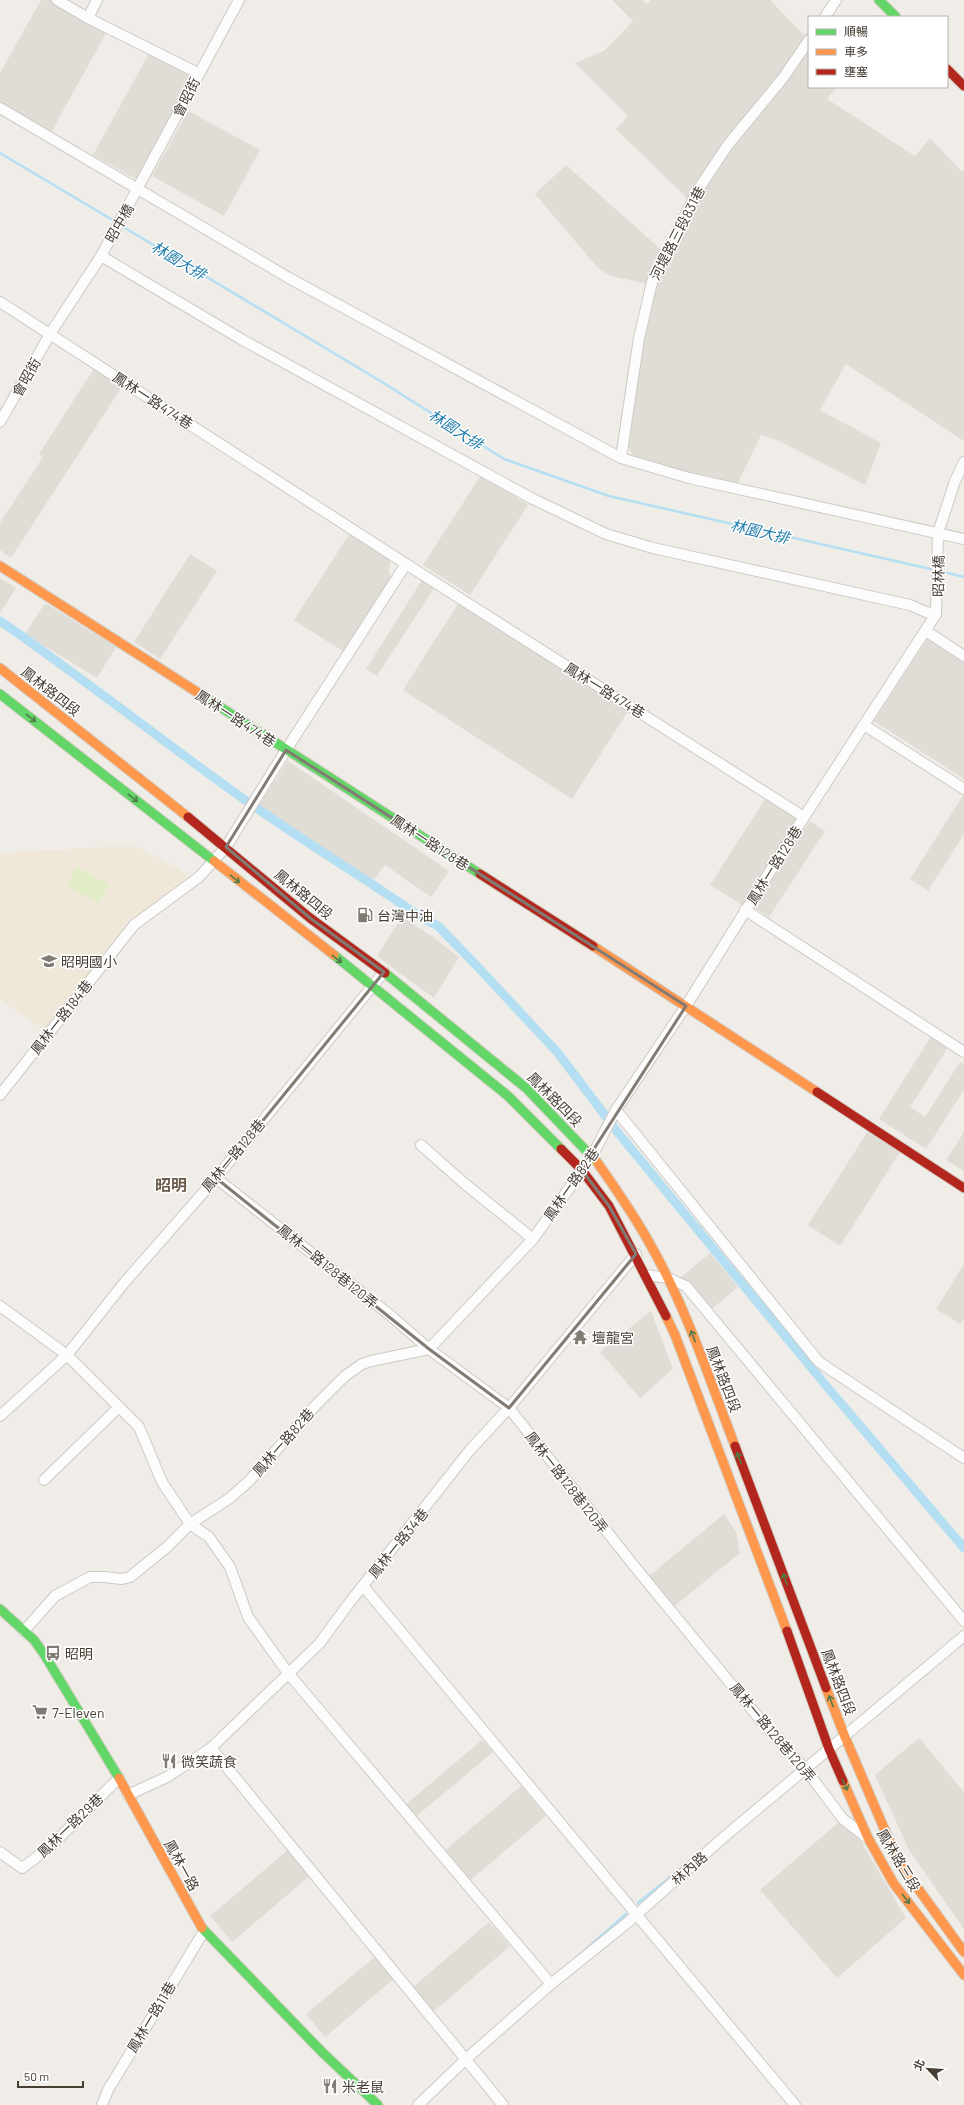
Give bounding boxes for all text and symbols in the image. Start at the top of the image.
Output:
legend [808,16,948,88]
text: 順暢 [844,24,868,38]
text: 車多 [844,44,868,58]
text: 壅塞 [844,64,868,78]
street label: 會昭街 [169,74,203,120]
street label: 河堤路三段831巷 [646,183,708,283]
street label: 昭中橋 [101,201,137,245]
water label: 林園大排 [149,237,211,284]
street label: 會昭街 [8,355,44,399]
street label: 鳳林一路474巷 [110,368,196,432]
water label: 林園大排 [426,405,488,454]
water label: 林園大排 [729,515,793,547]
street label: 昭林橋 [929,555,947,597]
street label: 鳳林一路474巷 [562,659,648,721]
street label: 鳳林路四段 [18,663,84,719]
street label: 鳳林一路474巷 [193,686,279,750]
one-way arrow [25,713,36,722]
one-way arrow [127,794,138,802]
street label: 鳳林一路128巷 [388,810,472,874]
street label: 鳳林一路128巷 [743,822,805,908]
street label: 鳳林路四段 [271,865,337,923]
one-way arrow [229,874,240,883]
fuel station icon: 台灣中油 [356,906,374,924]
place label: 台灣中油 [377,907,433,924]
school or university icon: 昭明國小 [40,952,58,970]
place label: 昭明國小 [61,953,117,970]
one-way arrow [332,955,343,963]
street label: 鳳林一路184巷 [27,976,95,1058]
street label: 鳳林路四段 [524,1068,586,1130]
street label: 鳳林一路128巷 [198,1115,268,1195]
street label: 鳳林一路82巷 [540,1144,602,1224]
district label: 昭明 [155,1175,187,1194]
street label: 鳳林一路128巷120弄 [274,1220,382,1312]
temple icon: 壇龍宮 [571,1328,589,1346]
place label: 壇龍宮 [592,1329,634,1346]
one-way arrow [689,1330,697,1342]
street label: 鳳林路四段 [704,1343,744,1415]
street label: 鳳林一路82巷 [249,1404,317,1480]
street label: 鳳林一路128巷120弄 [522,1428,612,1536]
one-way arrow [735,1452,743,1464]
street label: 鳳林一路34巷 [365,1505,431,1581]
one-way arrow [781,1574,789,1586]
bus stop icon: 昭明 [44,1644,62,1662]
place label: 昭明 [65,1645,93,1662]
street label: 鳳林路四段 [819,1646,859,1718]
street label: 鳳林一路128巷120弄 [727,1679,819,1785]
one-way arrow [827,1695,835,1707]
supermarket icon: 7-Eleven [31,1703,49,1721]
place label: 7-Eleven [52,1704,105,1721]
restaurant icon: 微笑蔬食 [160,1752,178,1770]
place label: 微笑蔬食 [181,1753,237,1770]
one-way arrow [842,1779,849,1791]
street label: 鳳林一路29巷 [34,1789,106,1861]
street label: 鳳林路三段 [874,1826,924,1894]
street label: 鳳林一路 [161,1836,203,1894]
street label: 林內路 [668,1848,710,1888]
one-way arrow [901,1894,910,1905]
street label: 鳳林一路11巷 [123,1978,179,2056]
north arrow [908,2049,948,2089]
text: 北 [910,2057,927,2072]
scale bar [18,2063,83,2089]
text: 50 m [24,2069,49,2083]
restaurant icon: 米老鼠 [321,2077,339,2095]
place label: 米老鼠 [342,2078,384,2095]

